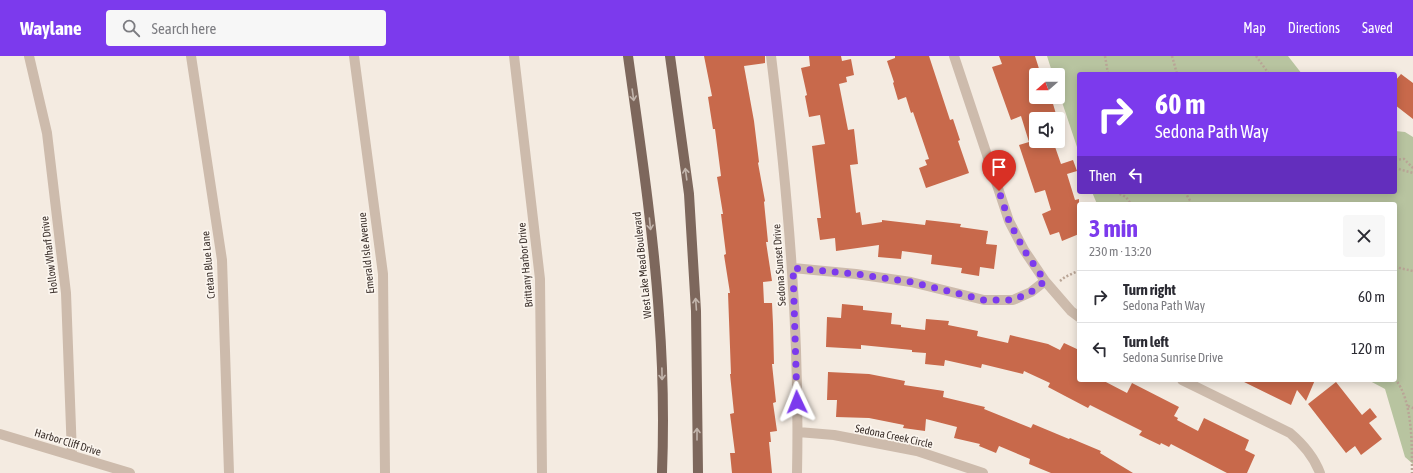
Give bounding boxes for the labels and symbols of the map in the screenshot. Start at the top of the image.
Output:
north arrow [1029,68,1065,104]
one-way arrow [629,88,637,101]
pin [982,150,1016,191]
one-way arrow [682,168,690,181]
street label: West Lake Mead Boulevard [630,211,654,319]
street label: Emerald Isle Avenue [356,212,376,294]
street label: Hollow Wharf Drive [38,216,60,294]
one-way arrow [646,217,654,230]
street label: Brittany Harbor Drive [515,222,535,308]
street label: Sedona Sunset Drive [770,224,788,306]
street label: Cretan Blue Lane [199,231,217,299]
one-way arrow [692,298,699,311]
one-way arrow [658,367,666,380]
position arrow [776,381,818,423]
street label: Sedona Creek Circle [854,422,934,450]
street label: Harbor Cliff Drive [33,426,103,458]
one-way arrow [693,428,701,441]

